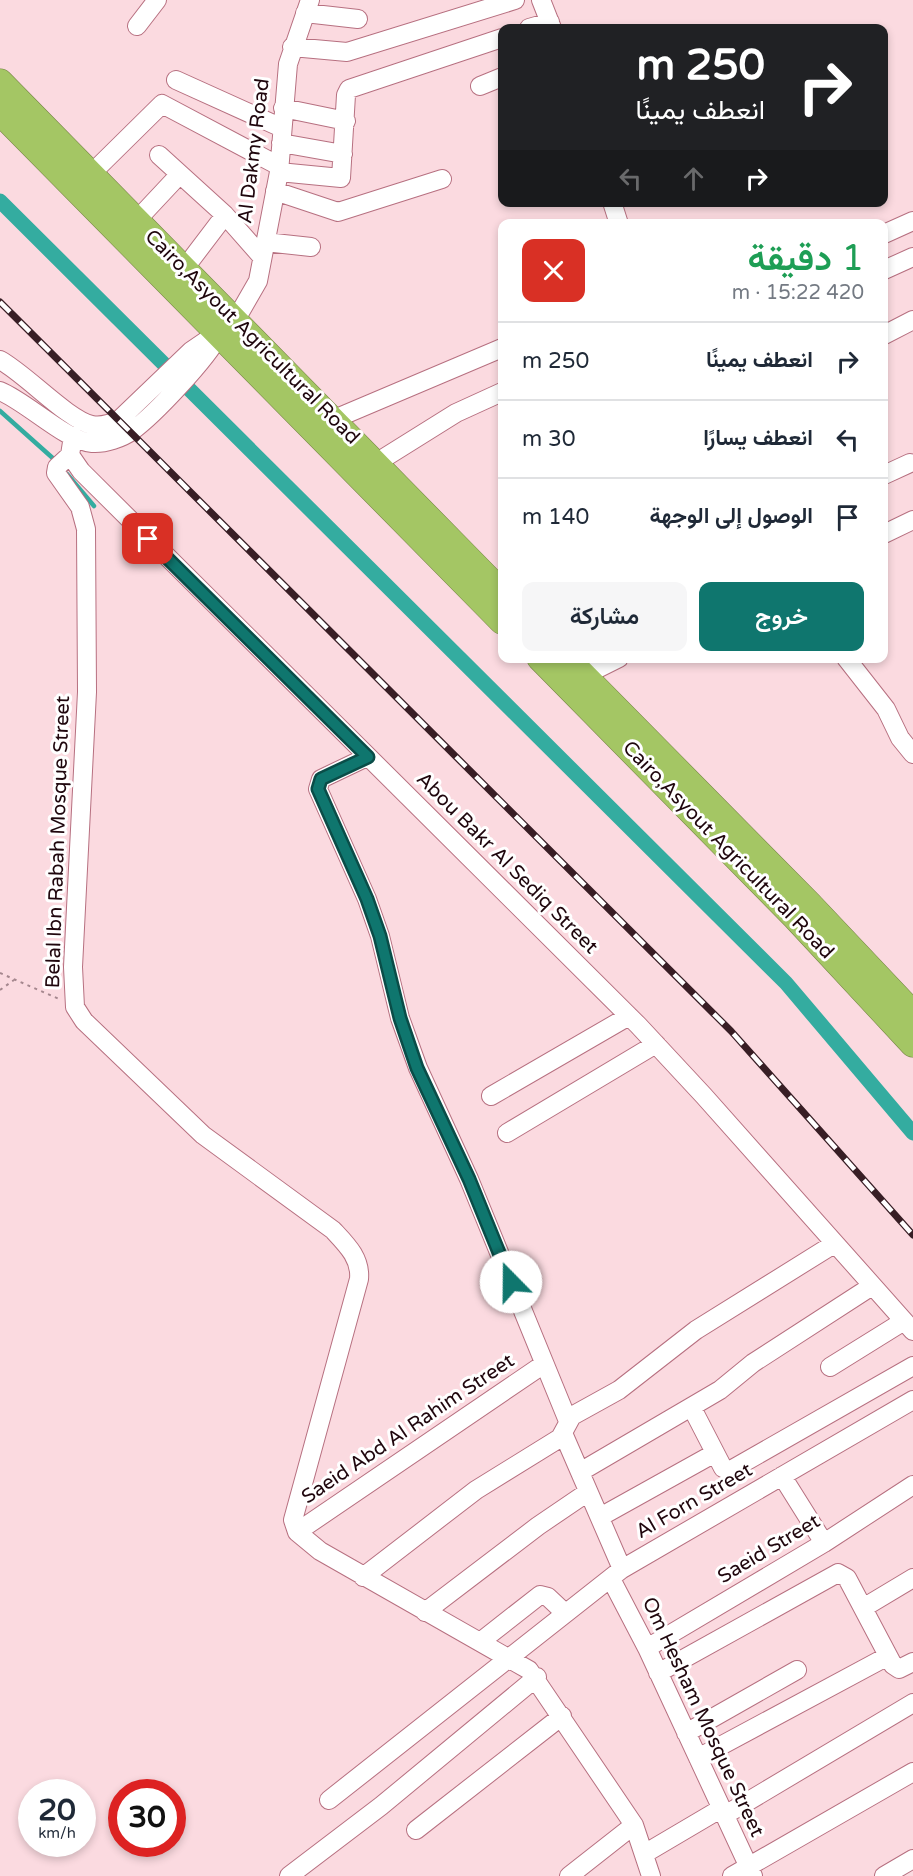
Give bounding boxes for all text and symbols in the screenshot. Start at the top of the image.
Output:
text: 250 m [636,40,765,91]
icon: right [786,48,864,126]
street label: Al Dakmy Road [233,77,275,225]
text: انعطف يمينًا [635,94,765,127]
icon: left [614,162,647,195]
icon: ahead [677,162,710,195]
icon: right [740,162,773,195]
street label: Cairo,Asyout Agricultural Road [140,225,364,449]
text: 1 دقيقة [748,237,864,280]
button: close [522,239,585,302]
text: 420 m · 15:22 [732,281,864,305]
icon: right [831,345,864,378]
text: انعطف يمينًا [706,347,813,373]
text: 250 m [522,348,589,374]
icon: left [831,423,864,456]
text: انعطف يسارًا [703,425,813,451]
text: 30 m [522,426,576,452]
icon: arrive [831,501,864,534]
text: الوصول إلى الوجهة [649,503,813,529]
text: 140 m [522,504,589,530]
pin [122,513,173,564]
icon: arrive [131,522,164,555]
button: مشاركة [522,582,687,651]
button: خروج [699,582,864,651]
street label: Belal Ibn Rabah Mosque Street [41,695,75,989]
street label: Cairo,Asyout Agricultural Road [617,736,839,964]
street label: Abou Bakr Al Sediq Street [411,767,603,959]
position arrow [479,1250,543,1314]
street label: Saeid Abd Al Rahim Street [297,1349,519,1509]
street label: Al Forn Street [631,1458,757,1544]
street label: Saeid Street [714,1509,825,1589]
street label: Om Hesham Mosque Street [637,1593,769,1841]
speed limit sign: 30 [108,1779,186,1857]
text: 20 [38,1792,76,1829]
text: km/h [38,1824,76,1842]

